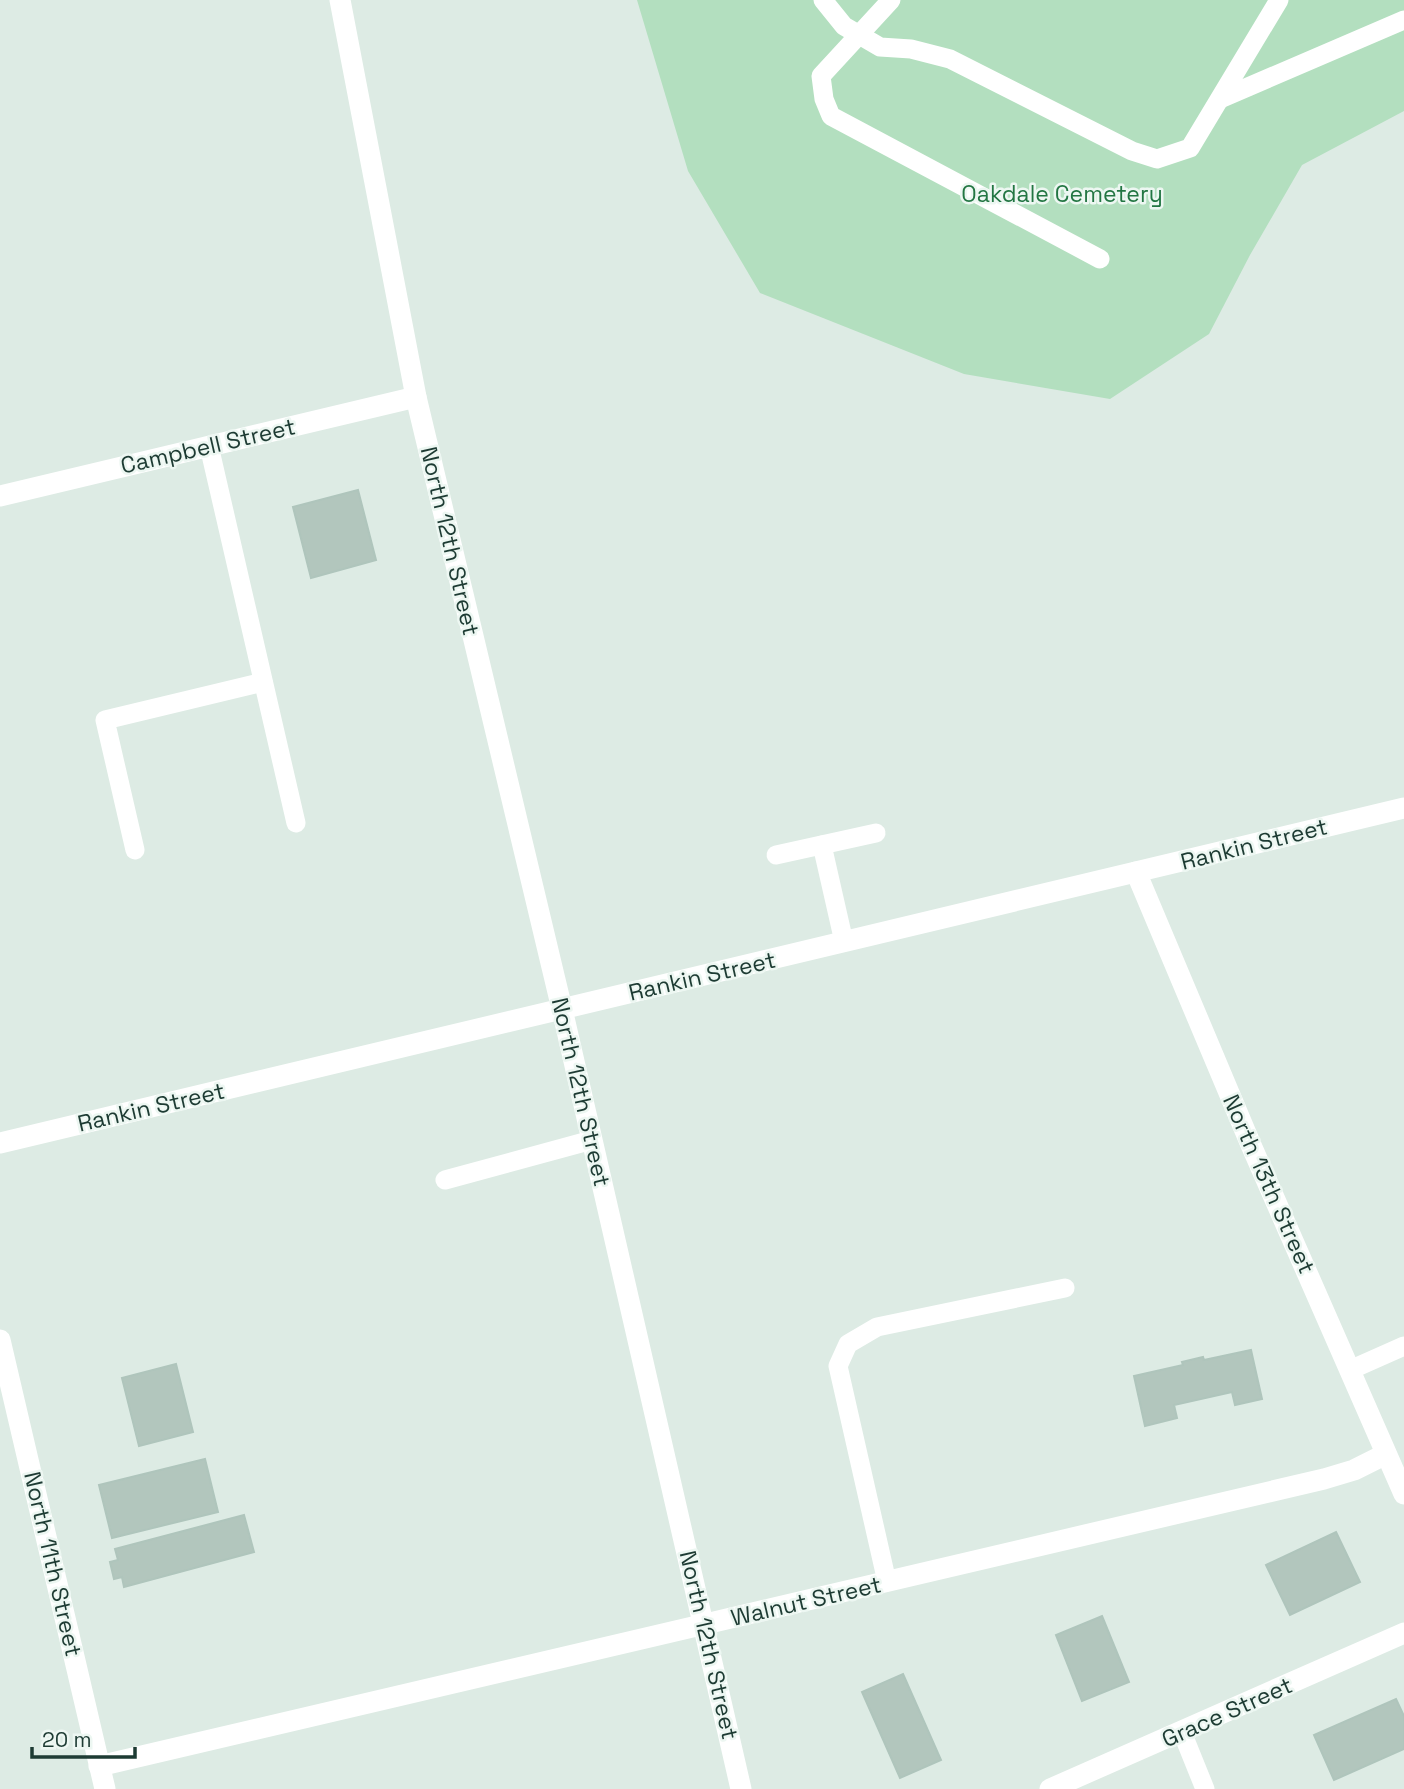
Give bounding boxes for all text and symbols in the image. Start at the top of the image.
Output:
park label: Oakdale Cemetery [961,179,1163,209]
street label: Campbell Street [118,411,298,481]
street label: North 12th Street [414,444,486,638]
street label: Rankin Street [1178,811,1330,877]
street label: Rankin Street [625,944,779,1008]
street label: North 12th Street [545,995,617,1189]
street label: Rankin Street [74,1075,228,1139]
street label: North 13th Street [1216,1090,1322,1278]
street label: North 11th Street [17,1469,89,1659]
street label: North 12th Street [673,1548,745,1742]
street label: Walnut Street [728,1569,884,1633]
street label: Grace Street [1157,1670,1297,1754]
scale bar [32,1716,135,1760]
text: 20 m [42,1726,92,1753]

